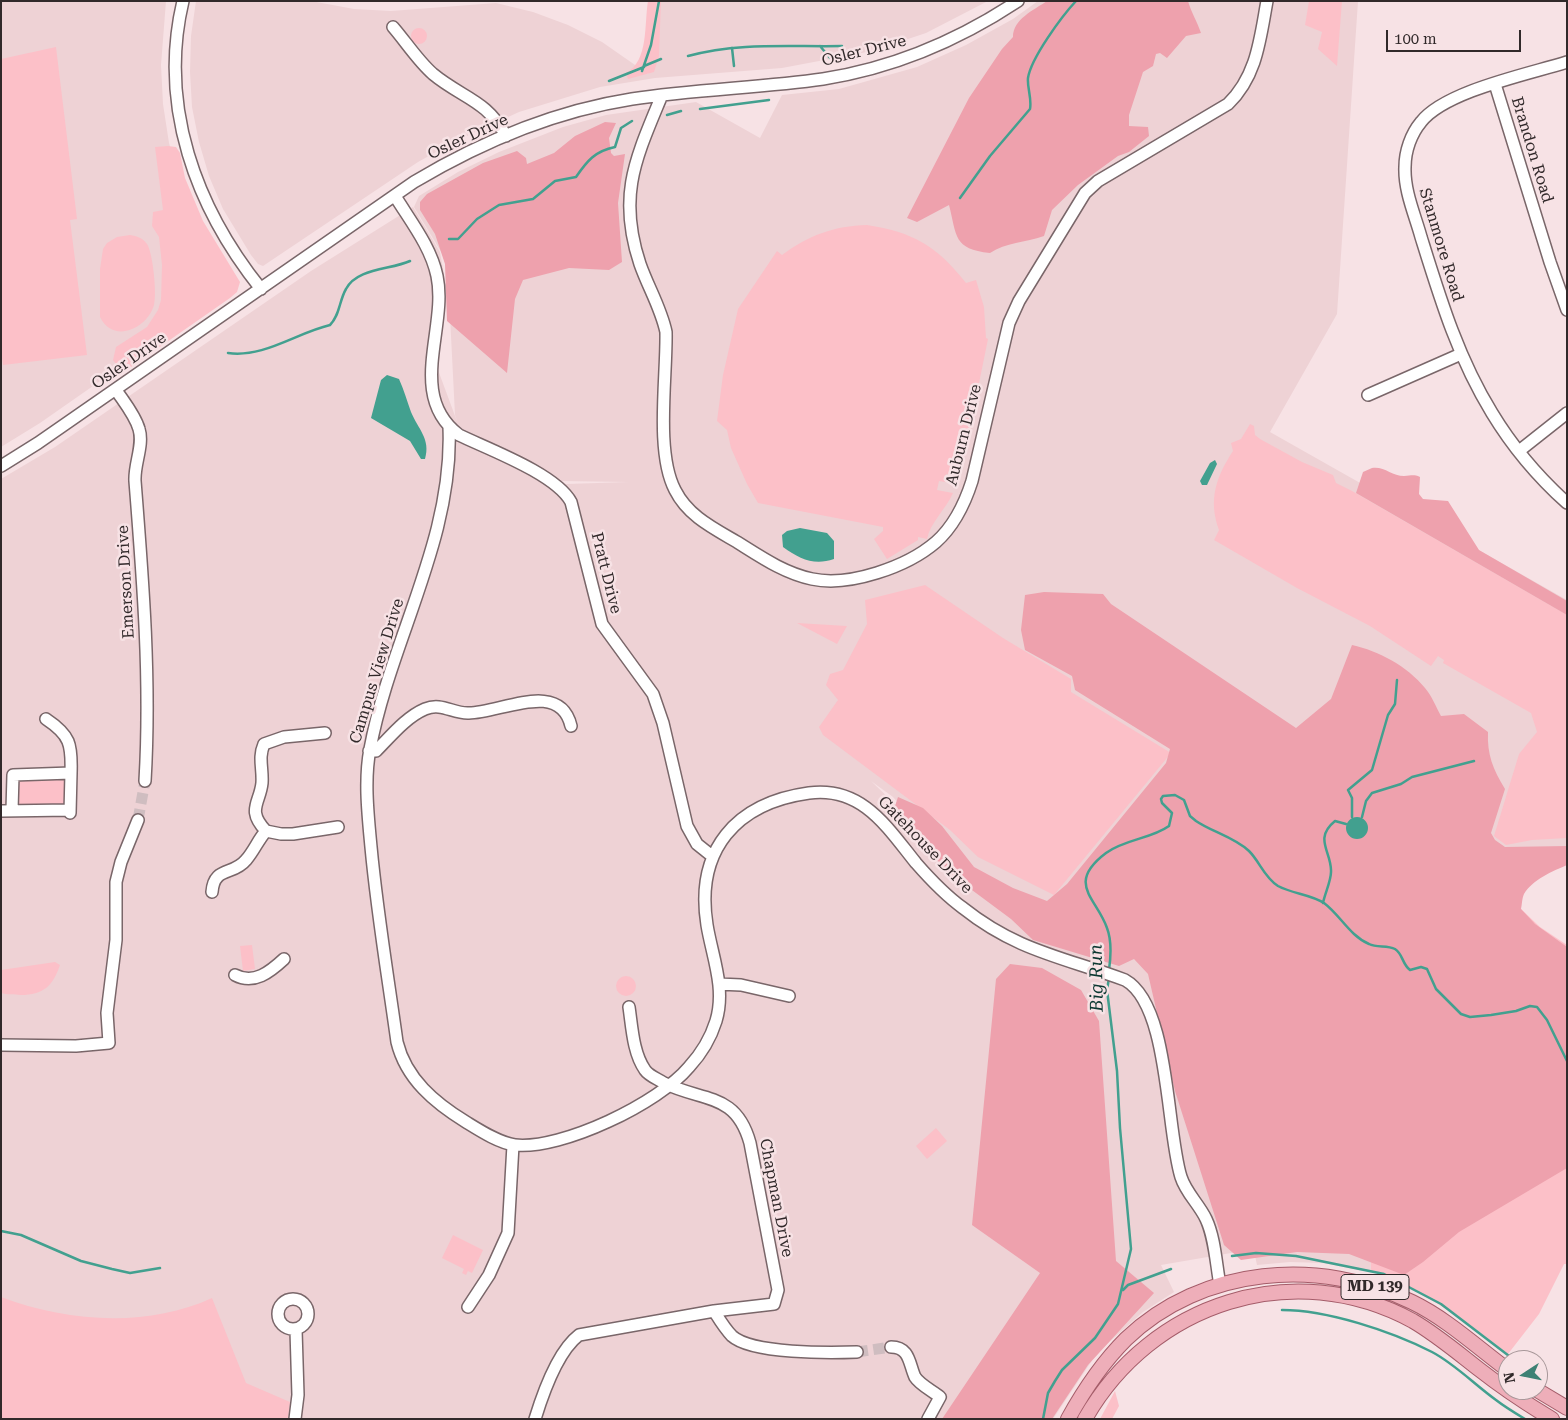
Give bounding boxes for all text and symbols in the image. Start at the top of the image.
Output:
scale bar [1388,20,1523,52]
text: 100 m [1394,30,1437,48]
street label: Osler Drive [820,31,908,71]
street label: Brandon Road [1507,95,1557,205]
street label: Osler Drive [425,110,511,164]
street label: Stanmore Road [1415,186,1467,304]
street label: Osler Drive [88,328,170,394]
street label: Auburn Drive [942,382,986,488]
street label: Emerson Drive [113,525,139,639]
street label: Pratt Drive [587,530,625,616]
street label: Campus View Drive [346,596,408,746]
street label: Gatehouse Drive [874,792,976,898]
water label: Big Run [1086,944,1108,1012]
street label: Chapman Drive [755,1137,797,1259]
road number: MD 139 [1341,1274,1409,1300]
north arrow [1498,1350,1548,1400]
text: N [1500,1371,1518,1384]

